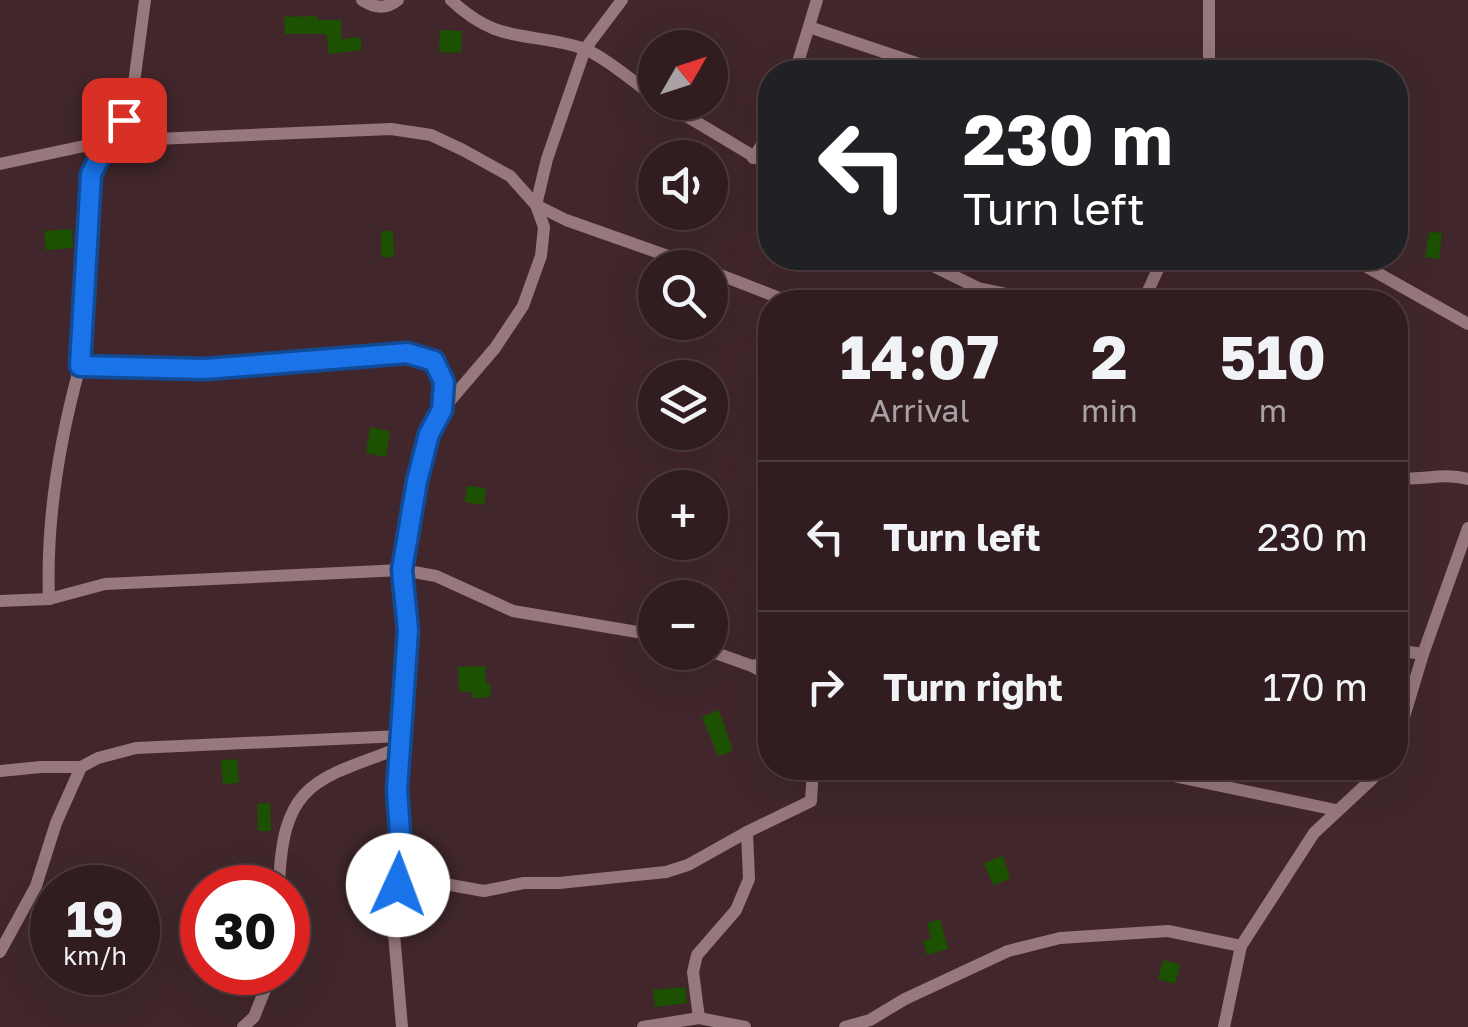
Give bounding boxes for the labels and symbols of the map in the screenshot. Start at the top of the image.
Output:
north arrow [638,30,728,120]
pin [82,78,167,163]
position arrow [346,833,450,937]
speed limit sign: 30 [180,865,310,995]

